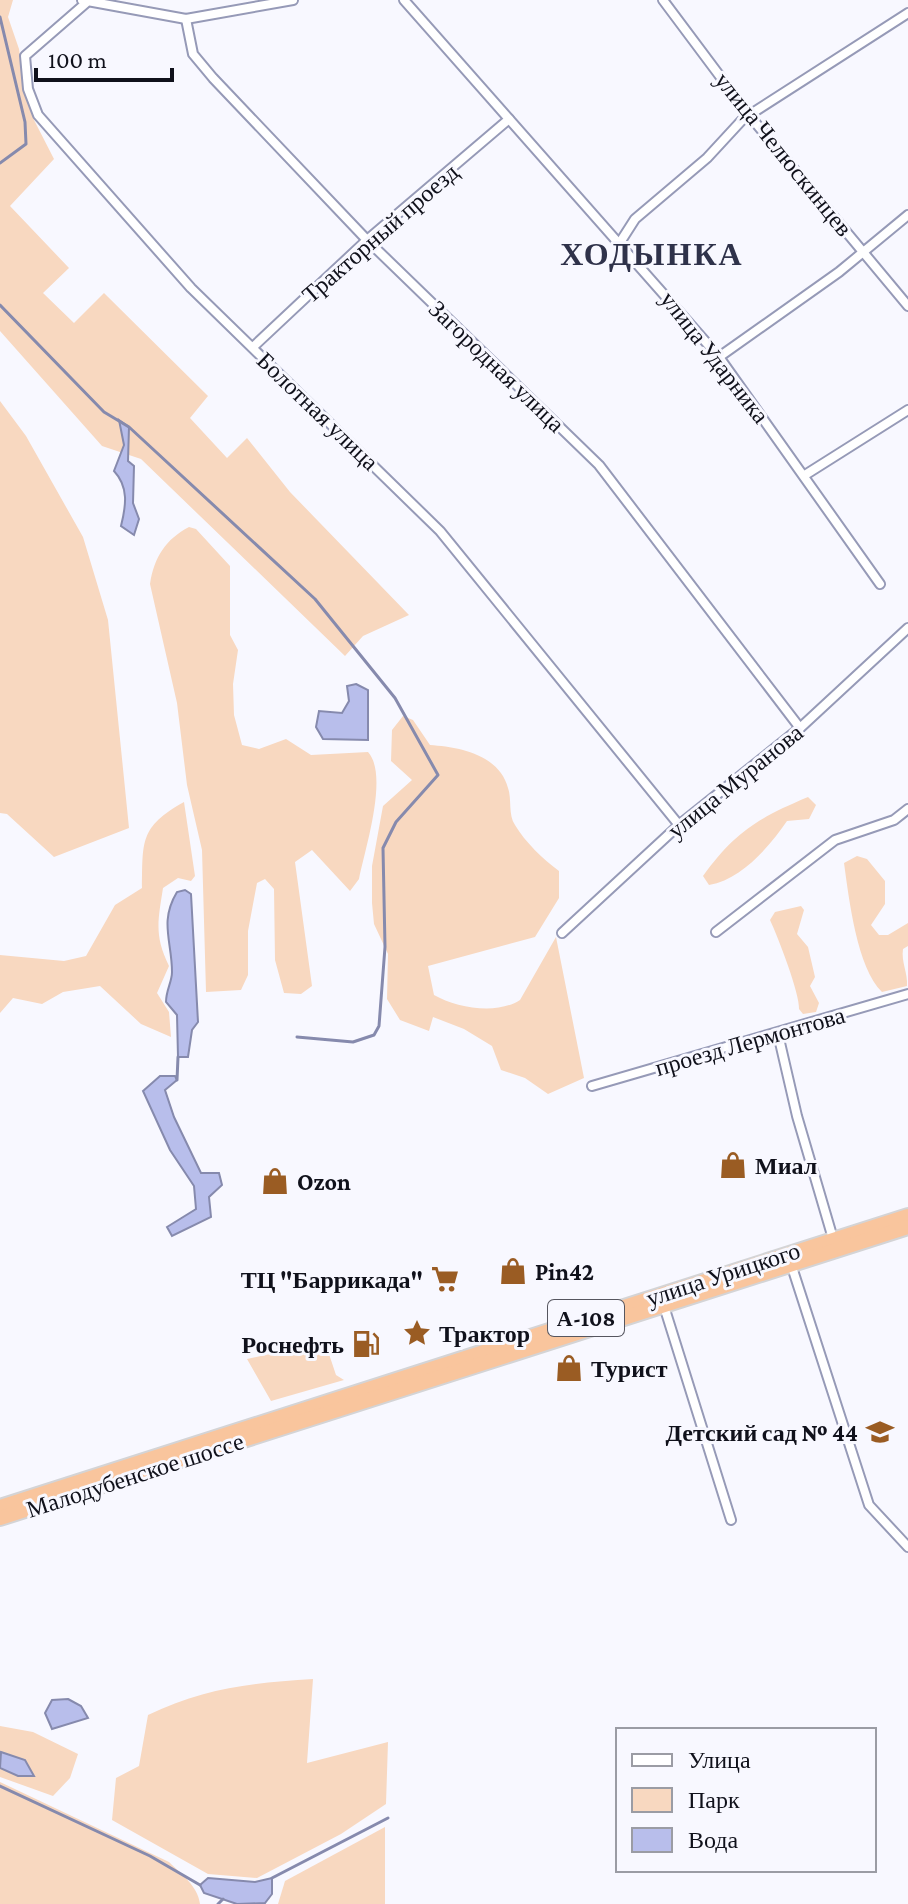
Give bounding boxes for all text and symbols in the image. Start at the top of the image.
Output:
scale bar [36,32,172,82]
text: 100 m [48,46,107,73]
street label: улица Челюскинцев [710,67,858,241]
street label: Тракторный проезд [297,158,463,308]
district label: ХОДЫНКА [560,236,744,272]
street label: улица Ударника [655,286,775,429]
street label: Загородная улица [424,295,571,438]
street label: Болотная улица [252,346,384,476]
street label: улица Муранова [662,718,808,844]
street label: проезд Лермонтова [652,1001,848,1081]
shop icon: Миал [718,1150,748,1180]
place label: Миал [755,1152,817,1179]
shop icon: Ozon [260,1166,290,1196]
place label: Ozon [297,1168,351,1195]
street label: улица Урицкого [643,1236,803,1312]
shop icon: Pin42 [498,1256,528,1286]
place label: Pin42 [535,1258,594,1285]
supermarket icon: ТЦ "Баррикада" [430,1264,460,1294]
place label: ТЦ "Баррикада" [241,1266,423,1293]
road number: А-108 [548,1300,624,1336]
place icon: Трактор [402,1318,432,1348]
place label: Трактор [439,1320,530,1347]
fuel station icon: Роснефть [351,1329,381,1359]
place label: Роснефть [241,1331,344,1358]
shop icon: Турист [554,1353,584,1383]
place label: Турист [591,1355,668,1382]
school or university icon: Детский сад № 44 [865,1417,895,1447]
place label: Детский сад № 44 [666,1419,858,1446]
street label: Малодубенское шоссе [23,1427,247,1523]
legend [616,1728,876,1872]
text: Улица [688,1746,751,1773]
text: Парк [688,1786,740,1813]
text: Вода [688,1826,739,1853]

